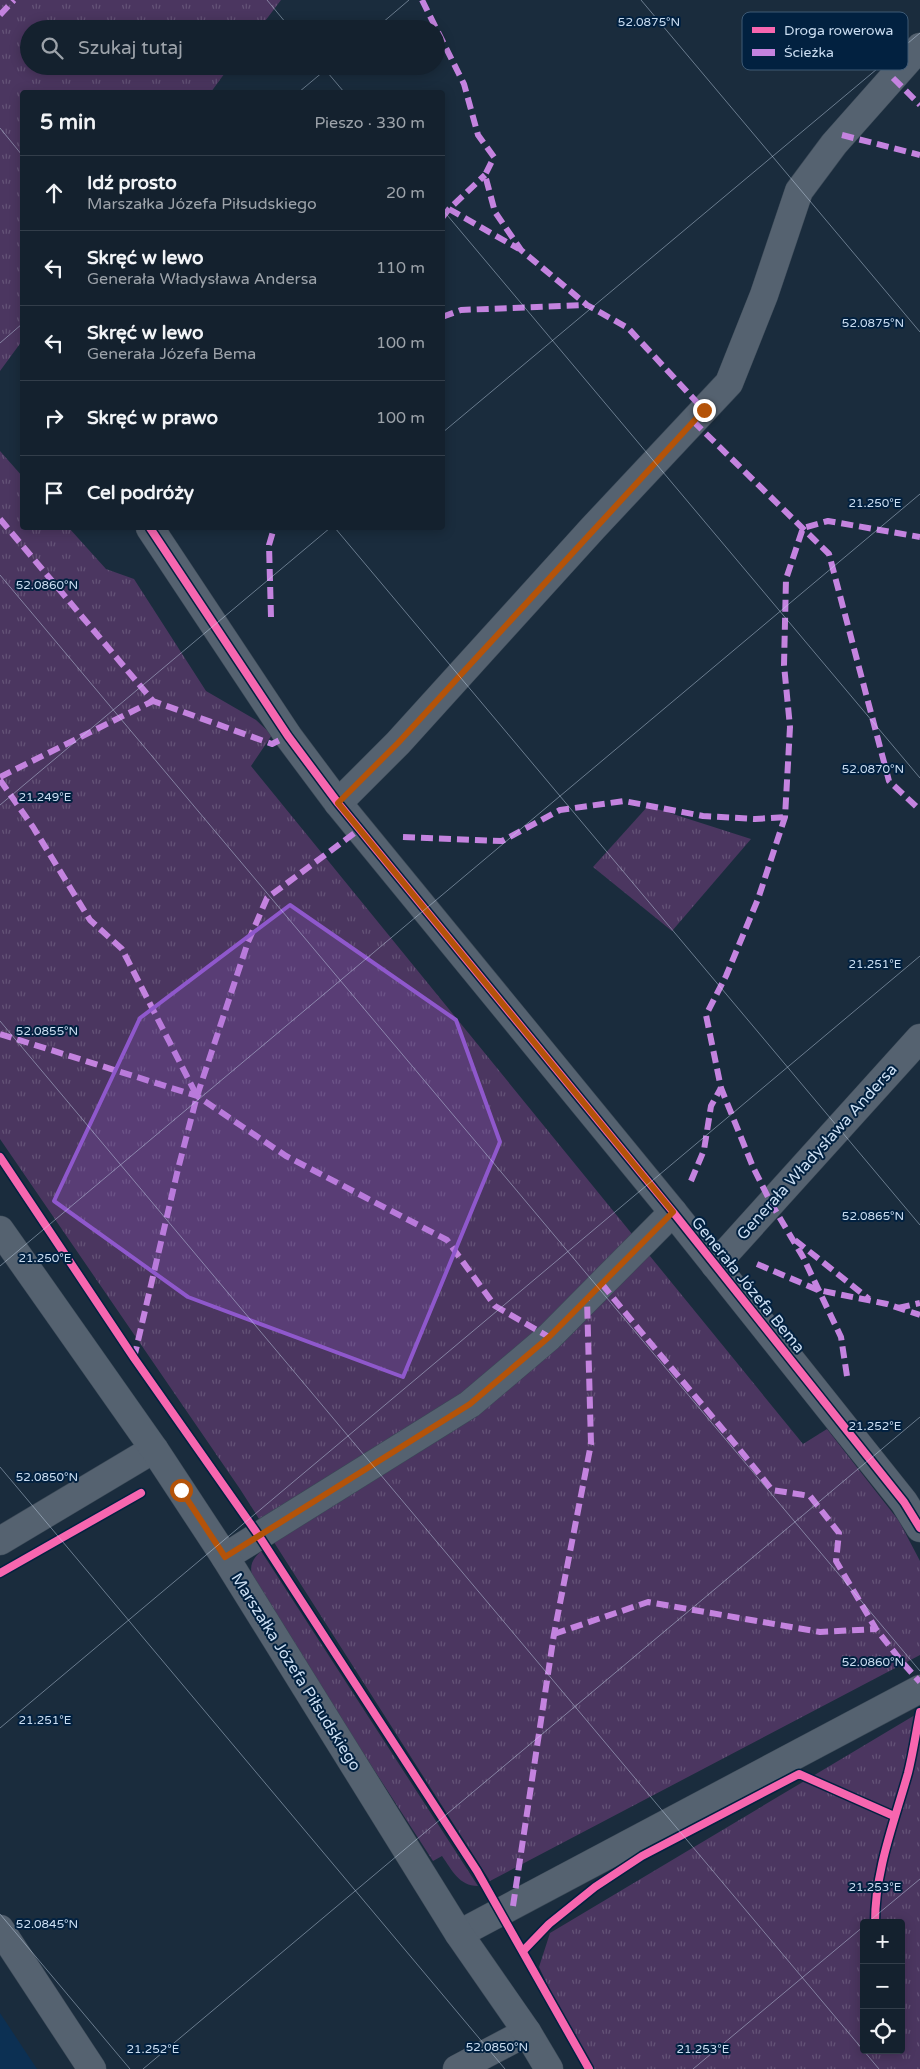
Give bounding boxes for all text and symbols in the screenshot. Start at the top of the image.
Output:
legend [742,12,908,70]
text: 52.0875°N [618,15,680,29]
search box [20,20,445,75]
text: Droga rowerowa [784,22,893,39]
icon: search [38,34,66,62]
text: Szukaj tutaj [78,37,183,59]
text: Ścieżka [784,44,834,61]
text: 5 min [40,110,96,135]
text: Pieszo · 330 m [314,113,425,133]
text: Idź prosto [87,172,177,194]
icon: ahead [40,179,68,207]
text: 20 m [386,183,425,203]
text: Marszałka Józefa Piłsudskiego [87,194,317,214]
text: Skręć w lewo [87,247,204,269]
icon: left [40,254,68,282]
text: 110 m [376,258,425,278]
text: Generała Władysława Andersa [87,269,317,289]
text: 52.0875°N [842,316,904,330]
text: Skręć w lewo [87,322,204,344]
icon: left [40,329,68,357]
text: 100 m [376,333,425,353]
text: Generała Józefa Bema [87,344,256,364]
route end [693,399,716,422]
icon: right [40,404,68,432]
text: Skręć w prawo [87,407,218,429]
text: 100 m [376,408,425,428]
icon: arrive [40,479,68,507]
text: Cel podróży [87,482,194,504]
text: 21.250°E [849,496,902,510]
text: 52.0860°N [16,578,78,592]
text: 52.0870°N [842,762,904,776]
text: 21.249°E [19,790,72,804]
text: 21.251°E [849,957,902,971]
text: 52.0855°N [16,1024,78,1038]
street label: Generała Władysława Andersa [733,1060,901,1244]
text: 52.0865°N [842,1209,904,1223]
street label: Generała Józefa Bema [687,1213,809,1357]
text: 21.250°E [19,1251,72,1265]
text: 21.252°E [849,1419,902,1433]
text: 52.0850°N [16,1470,78,1484]
route start [170,1479,193,1502]
street label: Marszałka Józefa Piłsudskiego [227,1569,365,1775]
text: 52.0860°N [842,1655,904,1669]
text: 21.251°E [19,1713,72,1727]
text: 21.253°E [849,1880,902,1894]
text: 52.0845°N [16,1917,78,1931]
map controls [860,1919,905,2054]
button: + [860,1919,905,1964]
button: − [860,1964,905,2009]
button: locate [860,2009,905,2054]
text: 52.0850°N [466,2040,528,2054]
text: 21.252°E [127,2042,180,2056]
text: 21.253°E [677,2042,730,2056]

